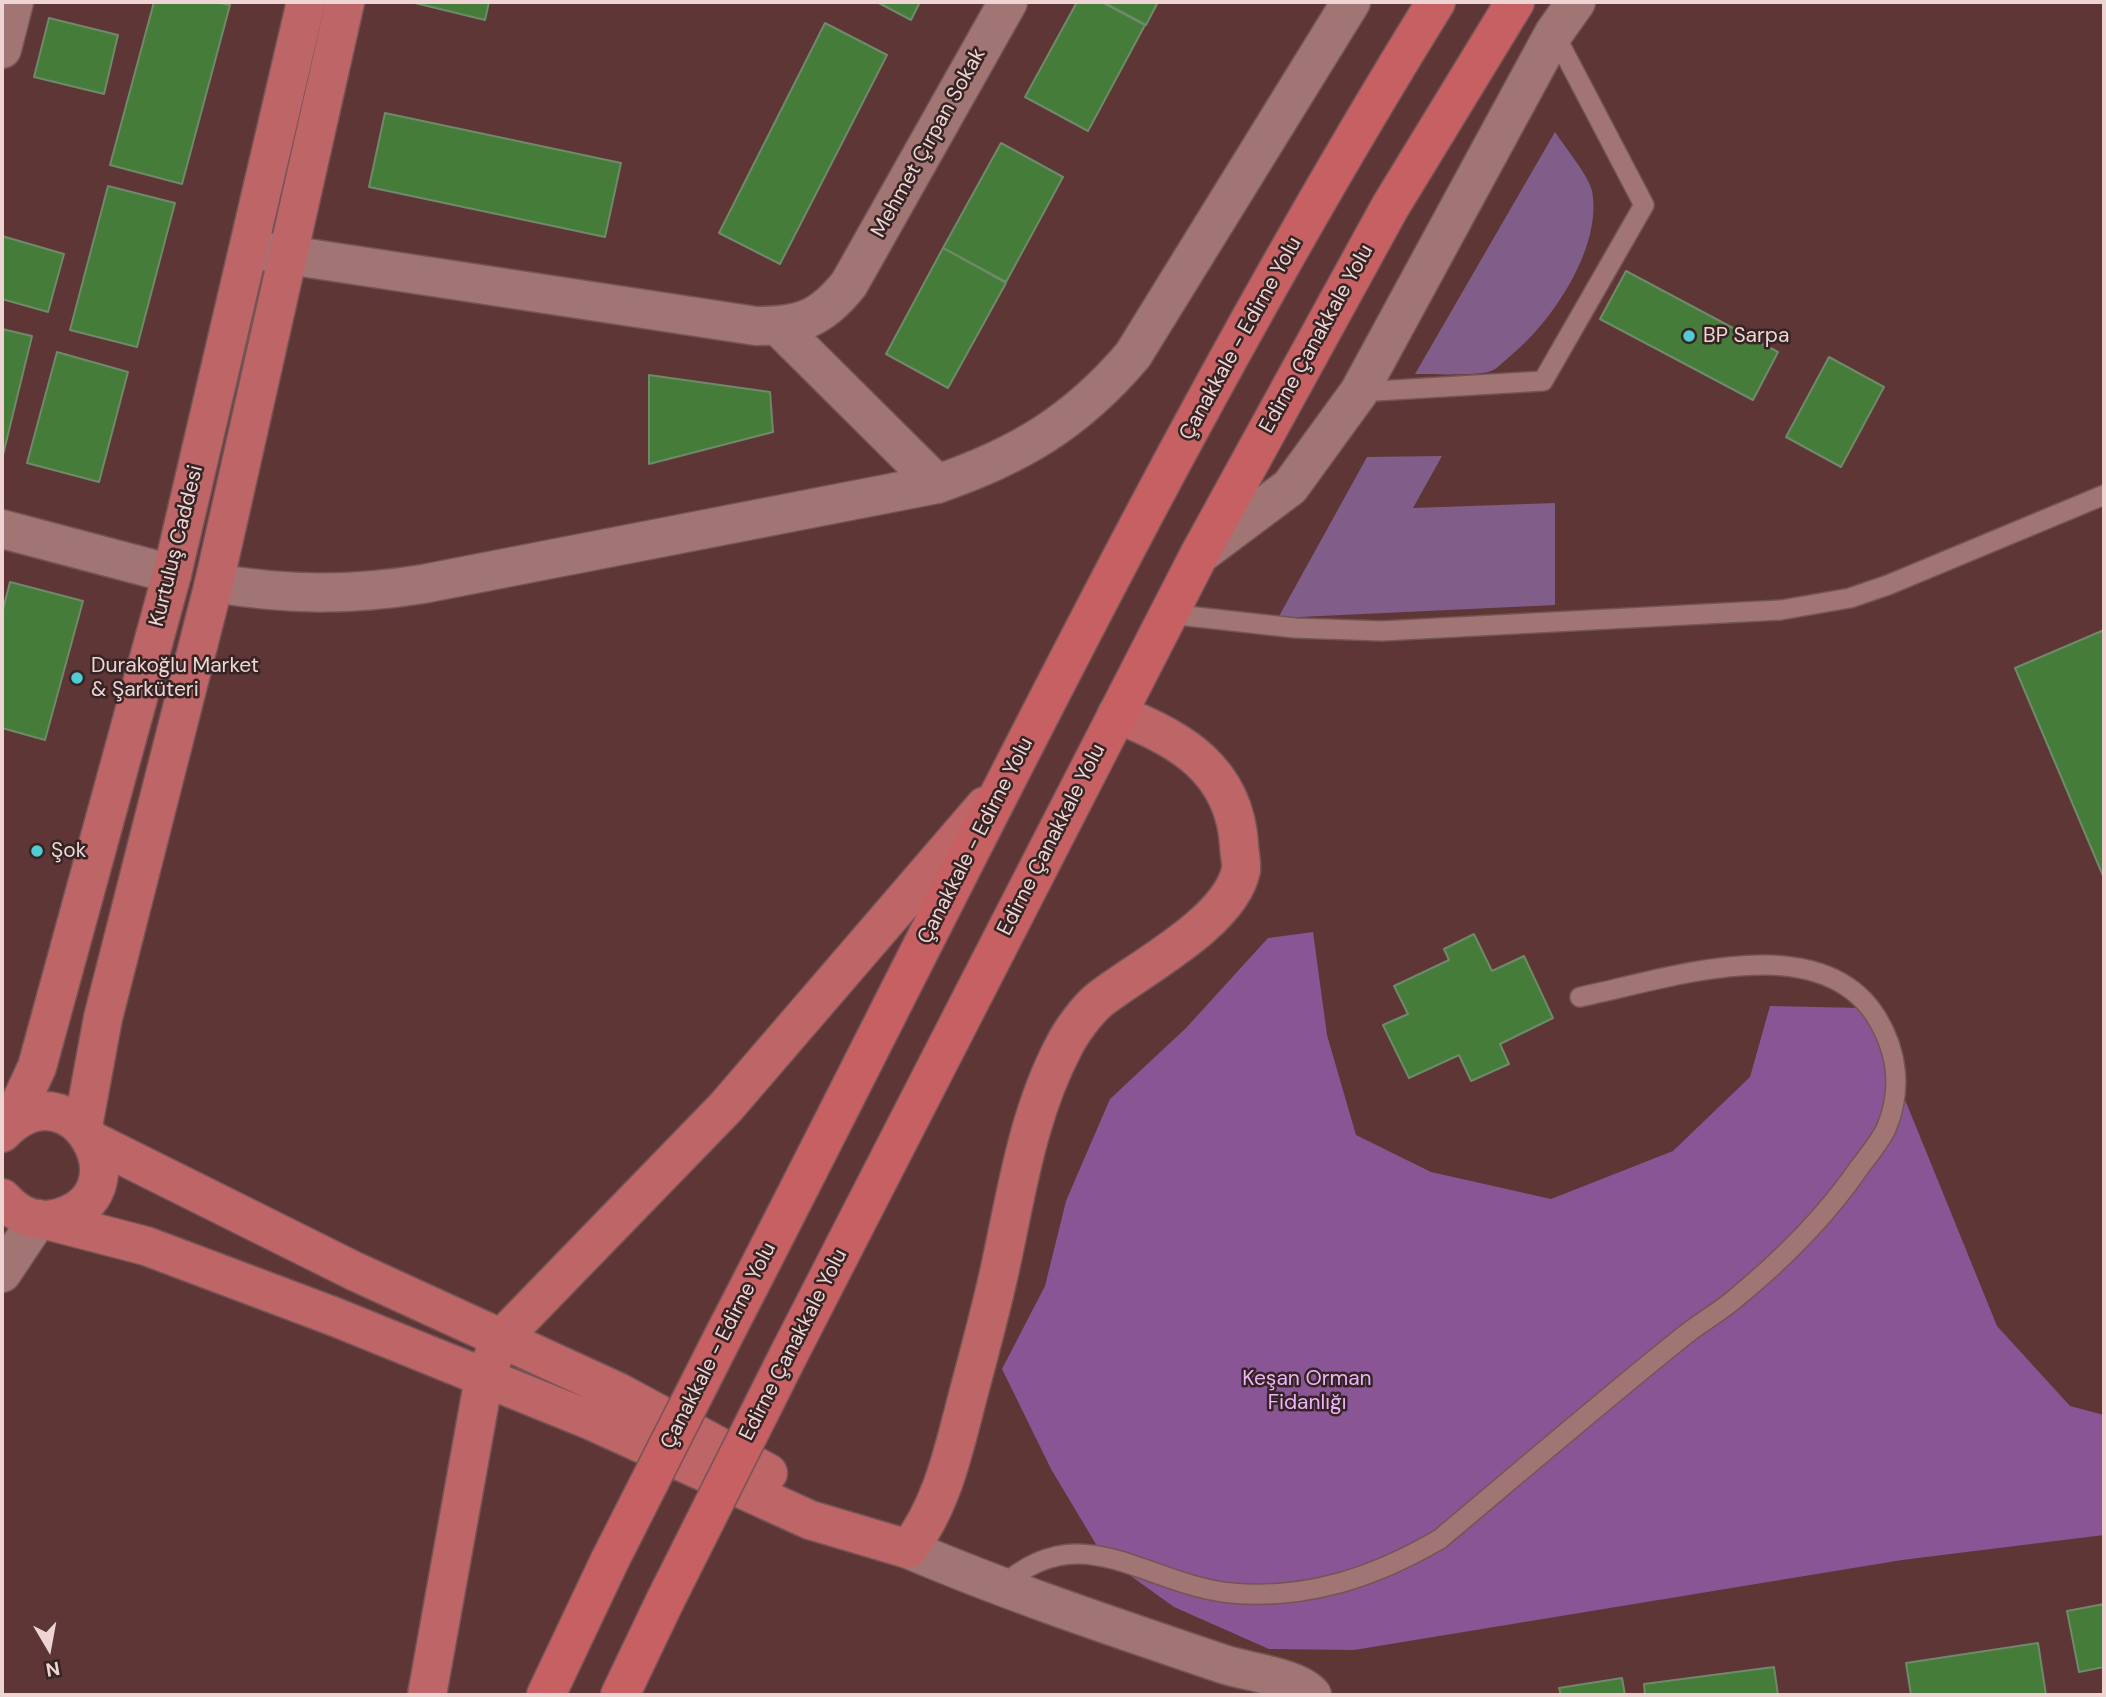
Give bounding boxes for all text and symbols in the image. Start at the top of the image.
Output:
street label: Mehmet Çırpan Sokak [866,44,992,242]
street label: Çanakkale - Edirne Yolu [1175,233,1307,445]
street label: Edirne Çanakkale Yolu [1255,240,1379,438]
place label: BP Sarpa [1703,323,1789,349]
marker: BP Sarpa [1681,328,1697,344]
street label: Kurtuluş Caddesi [145,463,209,629]
place label: Durakoğlu Market & Şarküteri [91,653,259,703]
marker: Durakoğlu Market & Şarküteri [69,670,85,686]
street label: Çanakkale - Edirne Yolu [913,733,1039,949]
street label: Edirne Çanakkale Yolu [993,740,1111,940]
place label: Şok [51,838,86,864]
marker: Şok [29,843,45,859]
street label: Çanakkale - Edirne Yolu [656,1238,782,1454]
street label: Edirne Çanakkale Yolu [735,1245,853,1445]
park label: Keşan Orman Fidanlığı [1242,1366,1372,1416]
north arrow [14,1613,84,1683]
text: N [44,1656,62,1683]

